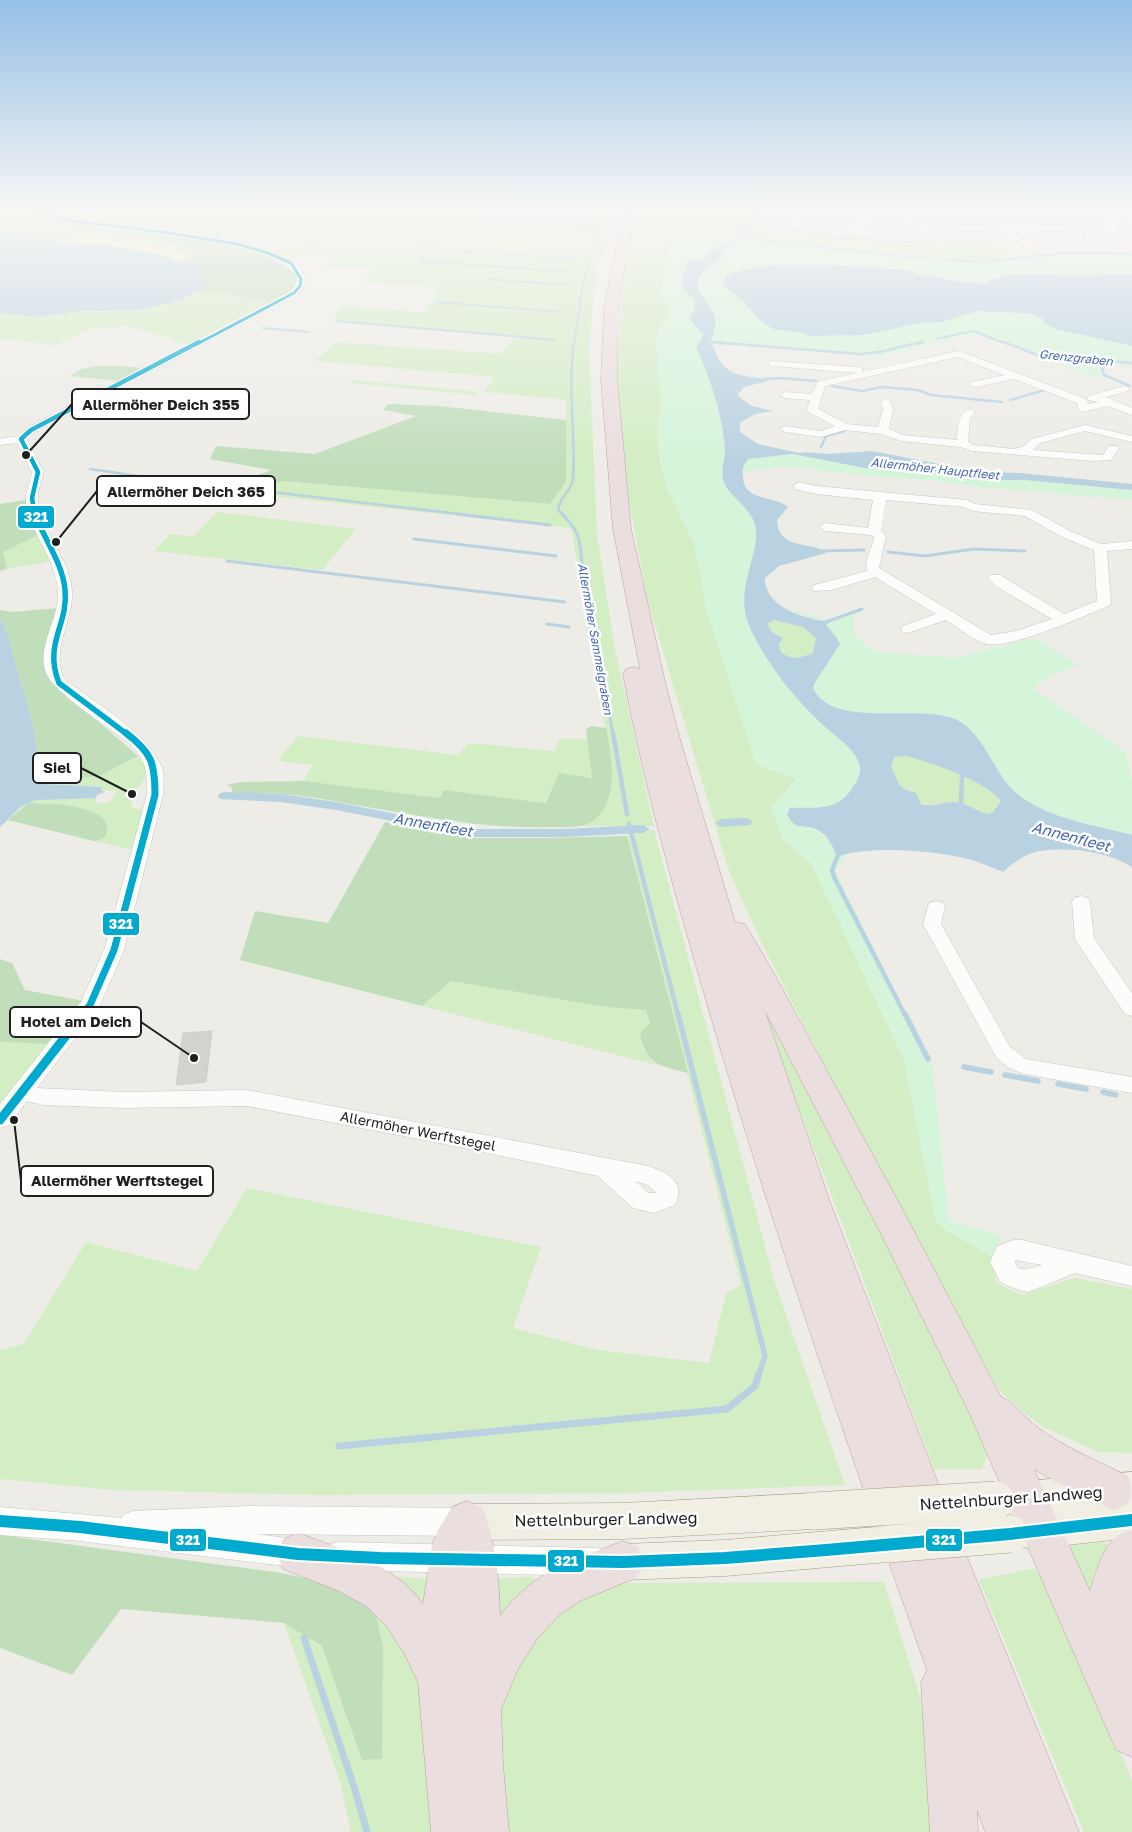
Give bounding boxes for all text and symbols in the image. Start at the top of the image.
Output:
water label: Grenzgraben [1039,346,1114,369]
callout: Allermöher Deich 355 [72,389,249,419]
text: Allermöher Deich 355 [82,395,240,413]
water label: Allermöher Hauptfleet [870,454,1001,483]
callout: Allermöher Deich 365 [97,476,275,506]
text: Allermöher Deich 365 [107,482,265,500]
line badge: 321 [17,505,55,529]
text: 321 [24,508,48,525]
water label: Allermöher Sammelgraben [575,562,616,716]
callout: Siel [33,753,81,783]
text: Siel [43,758,71,776]
water label: Annenfleet [392,808,476,840]
water label: Annenfleet [1030,817,1114,856]
line badge: 321 [102,912,140,936]
text: 321 [109,915,133,932]
callout: Hotel am Deich [10,1007,141,1037]
text: Hotel am Deich [21,1012,131,1030]
street label: Allermöher Werftstegel [339,1107,497,1154]
callout: Allermöher Werftstegel [21,1166,213,1196]
text: Allermöher Werftstegel [31,1171,203,1189]
street label: Nettelnburger Landweg [919,1482,1103,1514]
street label: Nettelnburger Landweg [514,1507,698,1531]
line badge: 321 [169,1528,207,1552]
line badge: 321 [925,1528,963,1552]
text: 321 [176,1531,200,1548]
text: 321 [932,1531,956,1548]
line badge: 321 [547,1549,585,1573]
text: 321 [554,1552,578,1569]

